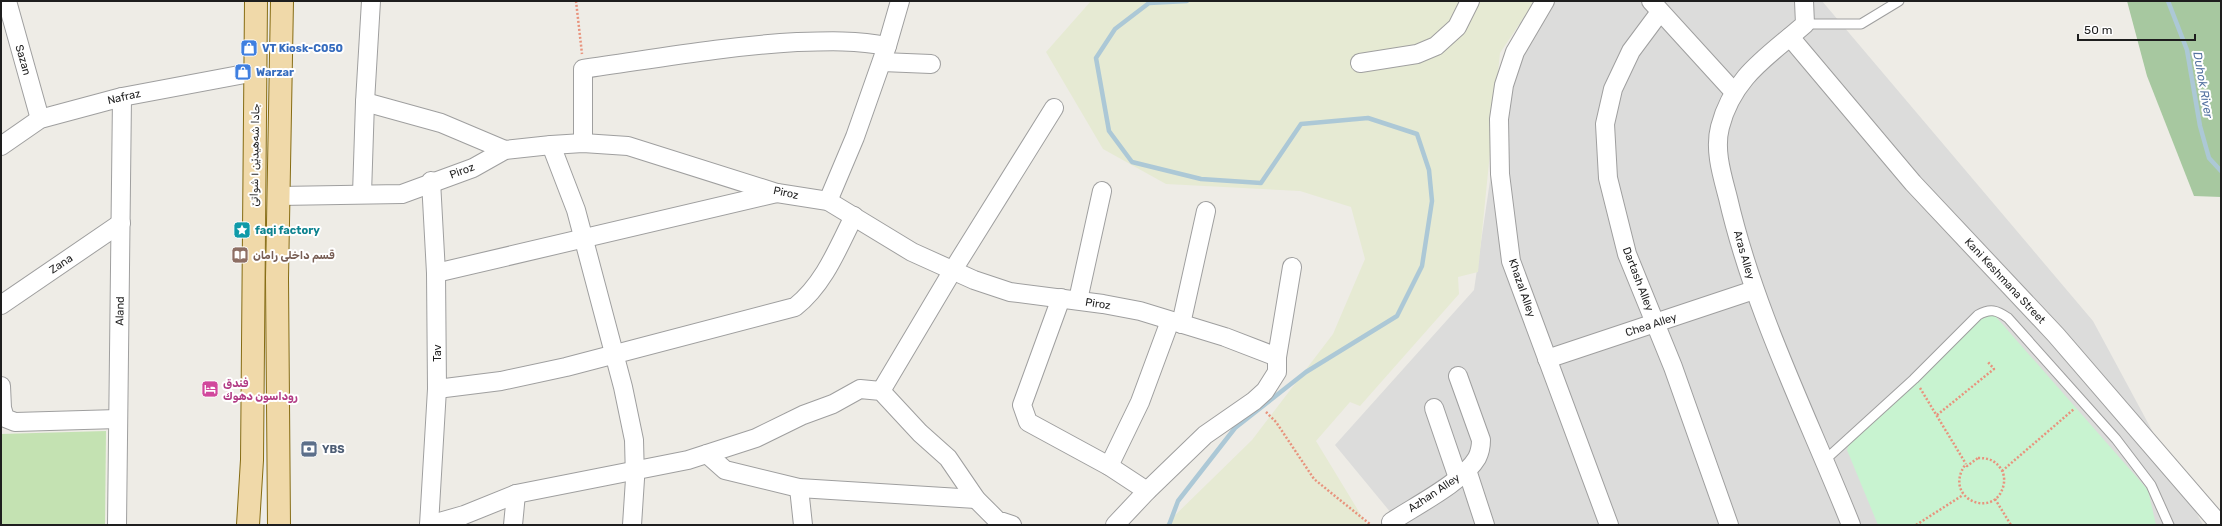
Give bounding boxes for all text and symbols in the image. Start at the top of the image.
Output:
scale bar [2078,16,2195,42]
text: 50 m [2084,23,2112,37]
shop icon: VT Kiosk-C050 [239,38,259,58]
place label: VT Kiosk-C050 [262,42,343,55]
street label: Sazan [12,43,34,77]
water label: Duhok River [2190,51,2216,120]
shop icon: Warzar [233,62,253,82]
place label: Warzar [256,66,294,79]
street label: Nafraz [106,87,142,107]
street label: جادا شەهیدێن ١ شواتێ [248,103,263,207]
street label: Piroz [448,160,477,181]
street label: Piroz [772,184,800,202]
place icon: faqi factory [232,220,252,240]
place label: faqi factory [255,224,320,237]
street label: Aras Alley [1731,229,1757,281]
street label: Kani Keshmana Street [1962,235,2049,327]
library icon: قسم داخلی رامان [230,245,250,265]
street label: Dartash Alley [1620,245,1656,313]
place label: قسم داخلی رامان [253,249,335,263]
street label: Zana [47,252,75,276]
street label: Khazal Alley [1506,257,1538,319]
street label: Aland [113,296,127,326]
street label: Piroz [1084,296,1112,312]
street label: Chea Alley [1624,311,1678,339]
street label: Tav [431,344,444,362]
place label: فندق روداسون دهوك [223,377,298,403]
hotel icon: فندق روداسون دهوك [200,379,220,399]
bank icon: YBS [299,439,319,459]
place label: YBS [322,443,345,456]
street label: Azhan Alley [1406,471,1462,515]

